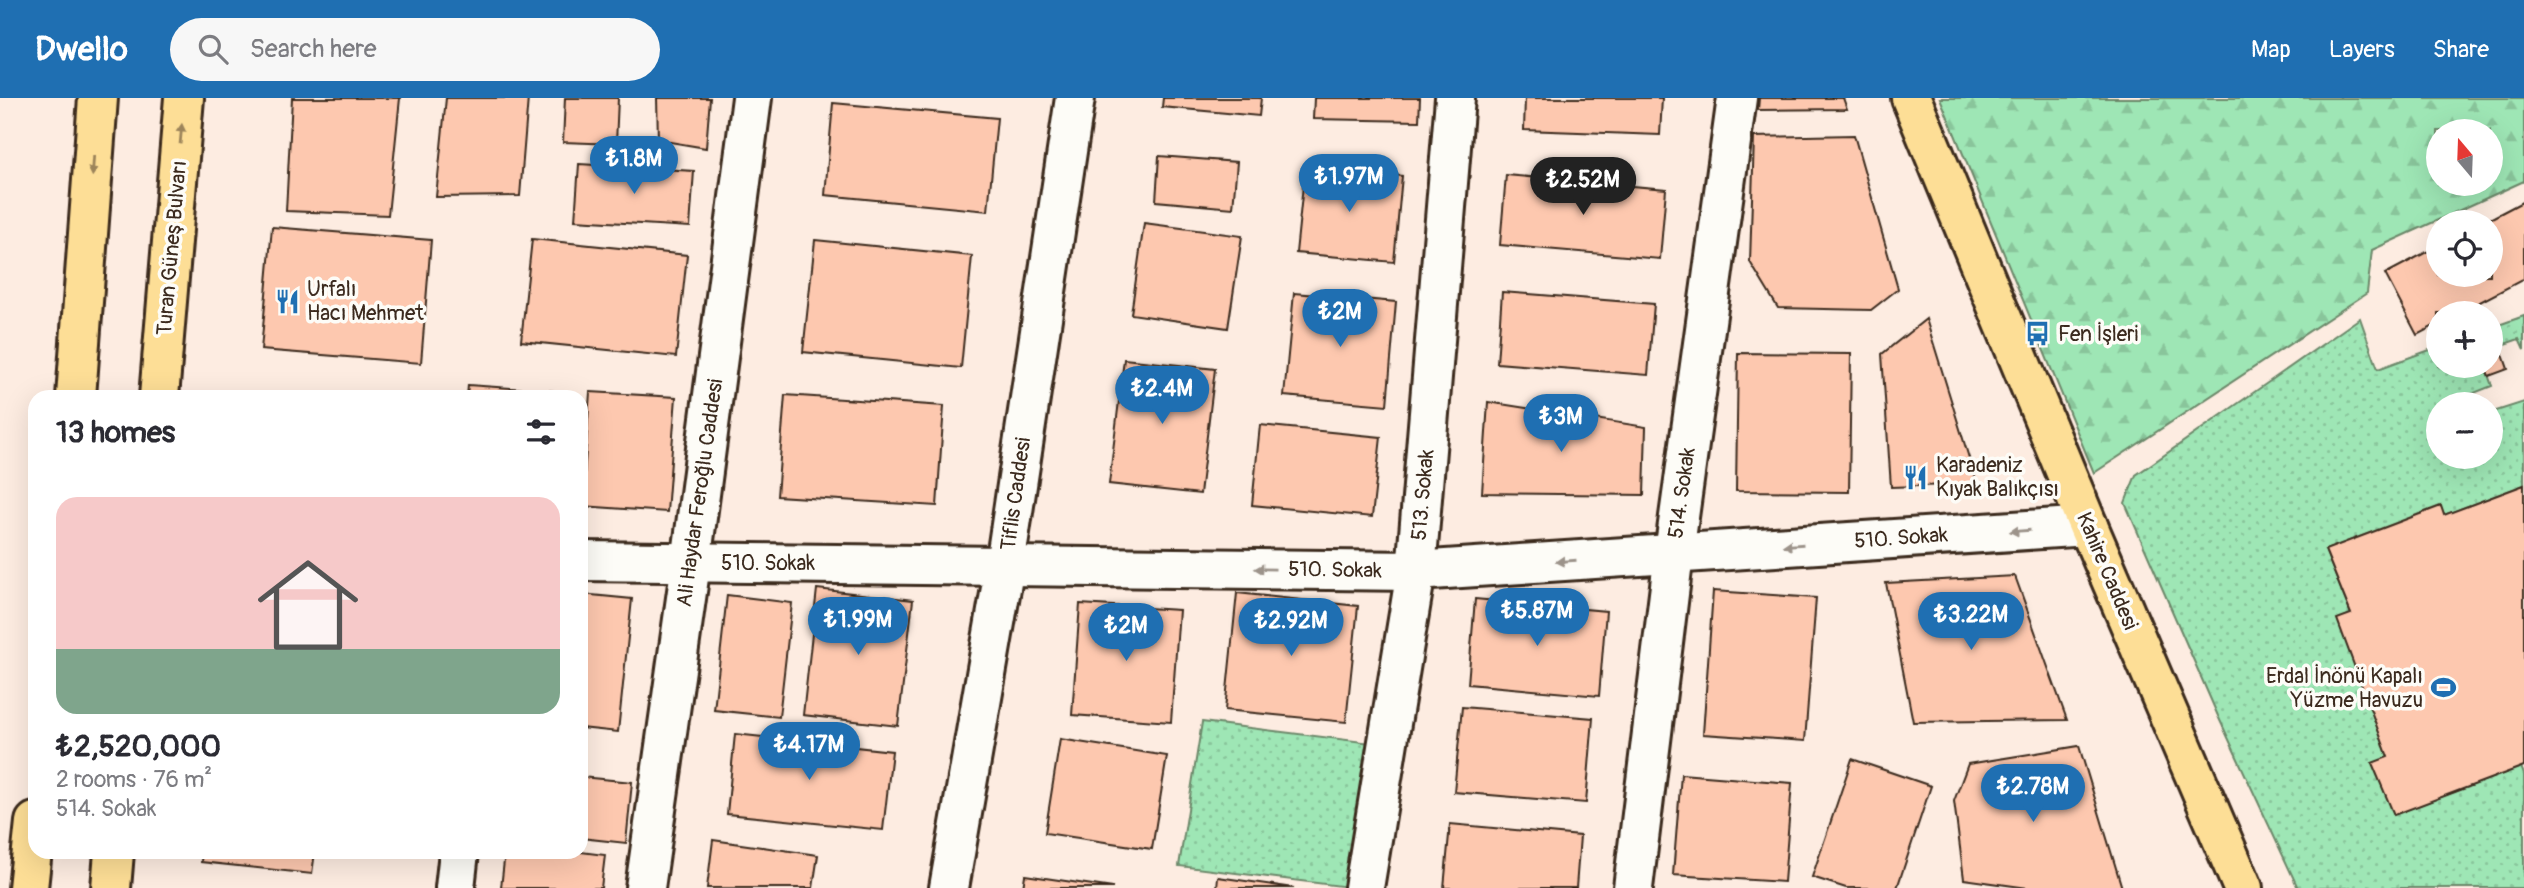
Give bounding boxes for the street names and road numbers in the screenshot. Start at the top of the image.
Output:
street label: Turan Güneş Bulvarı [151,159,193,337]
street label: Ali Haydar Feroğlu Caddesi [671,377,729,609]
street label: Tiflis Caddesi [995,436,1037,552]
street label: 514. Sokak [1662,445,1702,540]
street label: 513. Sokak [1406,448,1440,542]
street label: Kahire Caddesi [2070,508,2144,634]
street label: 510. Sokak [1853,521,1949,555]
street label: 510. Sokak [721,550,815,577]
street label: 510. Sokak [1288,556,1382,584]

